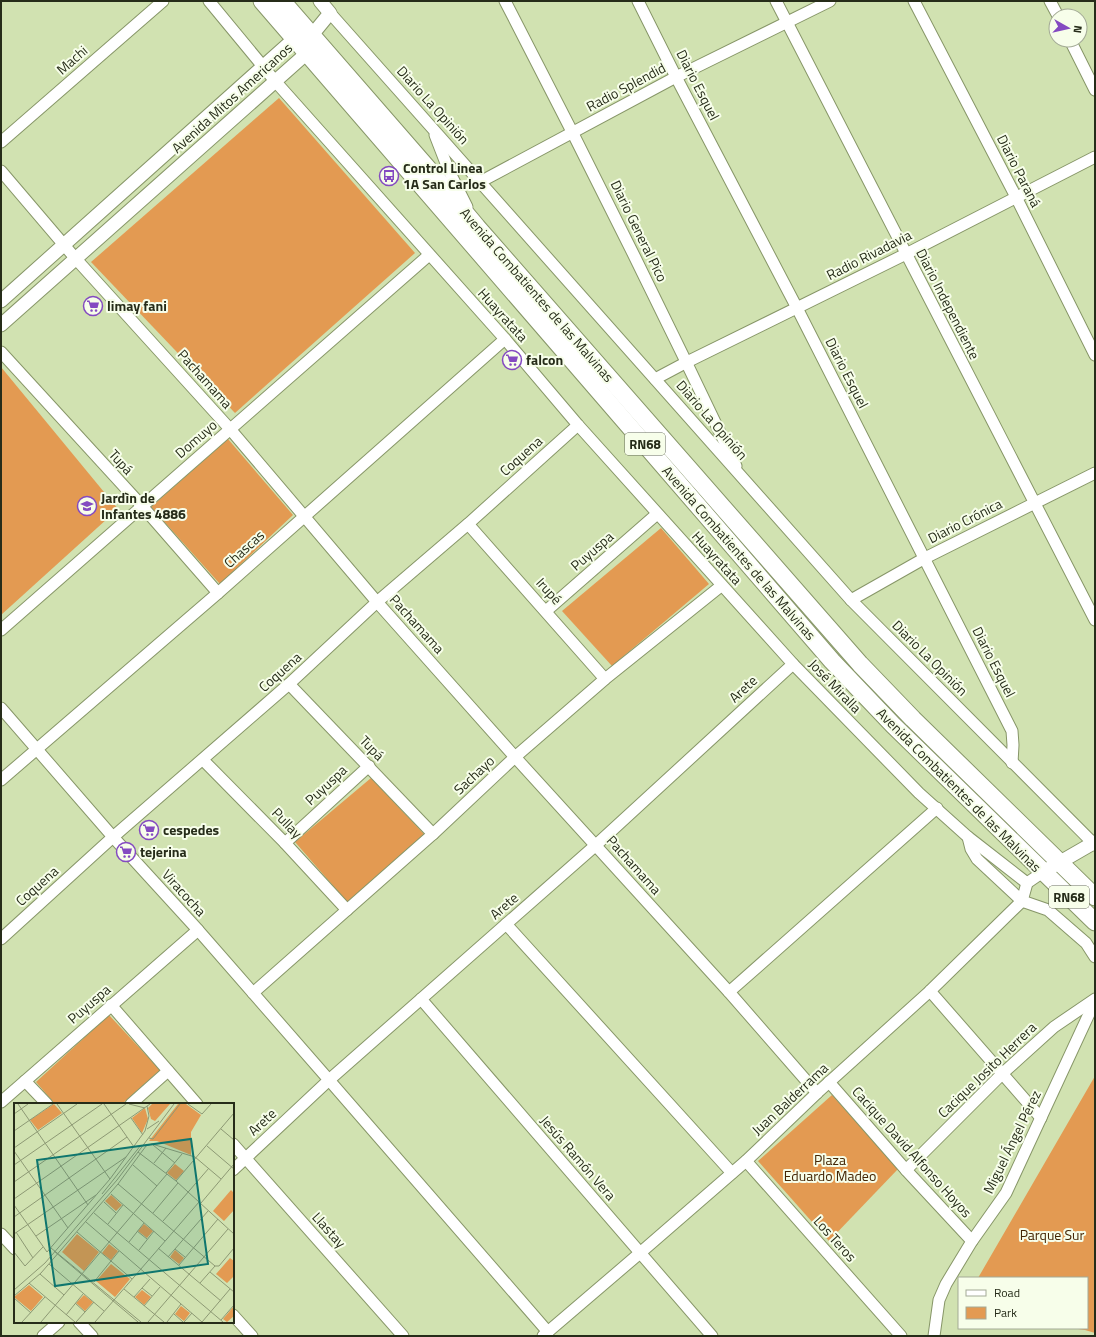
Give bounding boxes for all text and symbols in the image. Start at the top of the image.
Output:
north arrow [1048,8,1088,48]
text: N [1069,25,1086,34]
street label: Avenida Mitos Americanos [167,38,297,158]
street label: Machi [51,40,92,79]
street label: Diario Esquel [672,46,725,124]
street label: Radio Splendid [582,57,669,116]
street label: Diario La Opinión [392,61,474,149]
street label: Diario Paraná [992,131,1047,211]
place label: Control Linea 1A San Carlos [403,157,486,194]
bus stop icon: Control Linea 1A San Carlos [378,165,400,187]
street label: Diario General Pico [606,176,673,285]
street label: Avenida Combatientes de las Malvinas [456,203,619,387]
street label: Radio Rivadavia [823,224,915,285]
street label: Diario Independiente [911,245,985,363]
street label: Huayratata [473,283,533,346]
supermarket icon: limay fani [82,295,104,317]
place label: limay fani [107,295,167,316]
street label: Diario Esquel [821,334,874,412]
street label: Pachamama [173,344,238,413]
supermarket icon: falcon [501,349,523,371]
place label: falcon [526,349,563,370]
street label: Diario La Opinión [672,375,753,464]
street label: Domuyo [170,414,221,463]
street label: Coquena [495,431,547,481]
road number: RN68 [625,433,665,455]
street label: Tupá [104,444,139,479]
street label: Avenida Combatientes de las Malvinas [658,461,821,645]
place label: Jardìn de Infantes 4886 [101,487,186,524]
street label: Diario Crónica [924,493,1006,548]
school or university icon: Jardìn de Infantes 4886 [76,495,98,517]
street label: Chascas [219,525,269,573]
street label: Puyuspa [566,526,618,575]
street label: Huayratata [687,526,747,589]
street label: Irupé [531,572,567,609]
street label: Pachamama [385,589,450,658]
street label: Diario La Opinión [888,615,973,700]
street label: Diario Esquel [968,623,1021,701]
street label: Coquena [254,647,306,697]
street label: José Miralla [804,654,867,717]
street label: Arete [724,670,762,707]
street label: Avenida Combatientes de las Malvinas [872,703,1046,877]
street label: Tupá [355,730,390,765]
street label: Sachayo [449,750,499,799]
street label: Puyuspa [300,760,351,810]
street label: Pullay [267,802,308,843]
supermarket icon: cespedes [138,819,160,841]
place label: cespedes [163,819,220,840]
street label: Pachamama [602,830,667,899]
supermarket icon: tejerina [115,841,137,863]
place label: tejerina [140,841,187,862]
street label: Coquena [11,861,63,911]
street label: Viracocha [157,864,211,921]
road number: RN68 [1049,886,1089,908]
street label: Arete [485,887,523,924]
street label: Puyuspa [63,979,115,1028]
street label: Cacique Josito Herrera [933,1017,1041,1122]
street label: Juan Balderrama [747,1058,833,1140]
street label: Cacique David Alfonso Hoyos [848,1081,977,1222]
street label: Miguel Ángel Pérez [977,1087,1046,1197]
inset map [14,1103,234,1323]
street label: Arete [243,1103,281,1140]
street label: Jesús Ramón Vera [536,1111,621,1205]
park label: Plaza Eduardo Madeo [784,1149,876,1186]
street label: Llastay [307,1207,351,1253]
street label: Los Teros [809,1211,862,1266]
park label: Parque Sur [1020,1224,1085,1245]
legend [958,1277,1088,1329]
text: Road [994,1283,1020,1302]
text: Park [994,1303,1017,1322]

